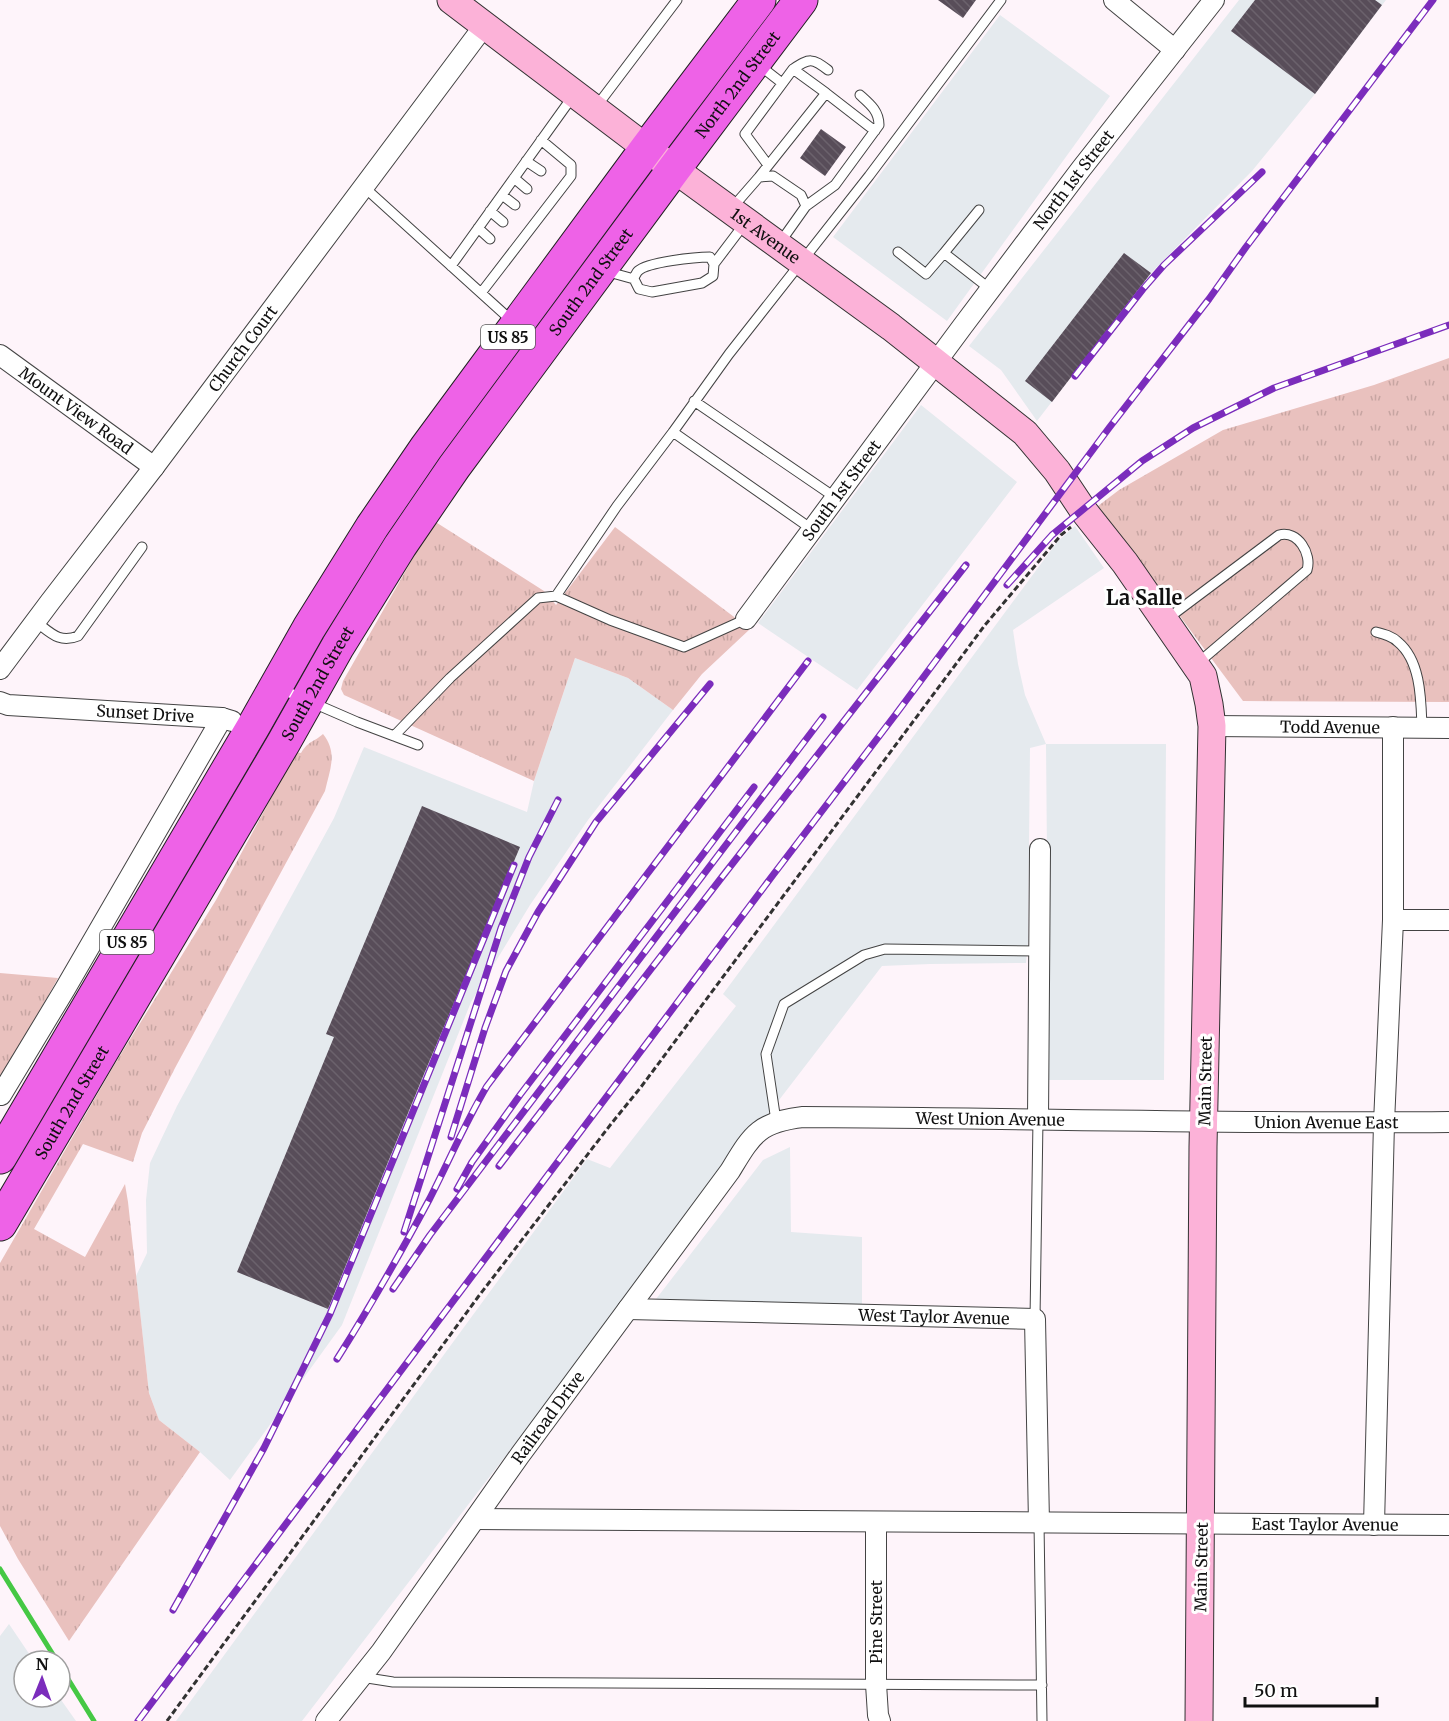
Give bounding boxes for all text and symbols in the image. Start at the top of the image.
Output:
street label: North 2nd Street [691,27,785,142]
street label: North 1st Street [1029,125,1118,233]
street label: 1st Avenue [727,204,804,268]
street label: South 2nd Street [544,224,637,340]
street label: Church Court [204,301,282,396]
road number: US 85 [481,325,535,349]
street label: Mount View Road [15,362,137,459]
street label: South 1st Street [797,435,885,545]
district label: La Salle [1106,585,1183,610]
street label: South 2nd Street [277,622,358,744]
street label: Sunset Drive [96,700,195,726]
street label: Todd Avenue [1280,717,1380,737]
road number: US 85 [100,930,154,954]
street label: Main Street [1194,1035,1216,1126]
street label: South 2nd Street [30,1041,113,1163]
street label: West Union Avenue [915,1108,1065,1130]
street label: Union Avenue East [1254,1112,1399,1132]
street label: West Taylor Avenue [857,1305,1010,1328]
street label: Railroad Drive [507,1367,588,1468]
street label: East Taylor Avenue [1252,1514,1398,1535]
street label: Main Street [1190,1521,1212,1612]
street label: Pine Street [866,1579,886,1664]
north arrow [12,1649,72,1709]
text: N [36,1654,49,1674]
scale bar [1245,1670,1377,1708]
text: 50 m [1254,1679,1298,1702]

